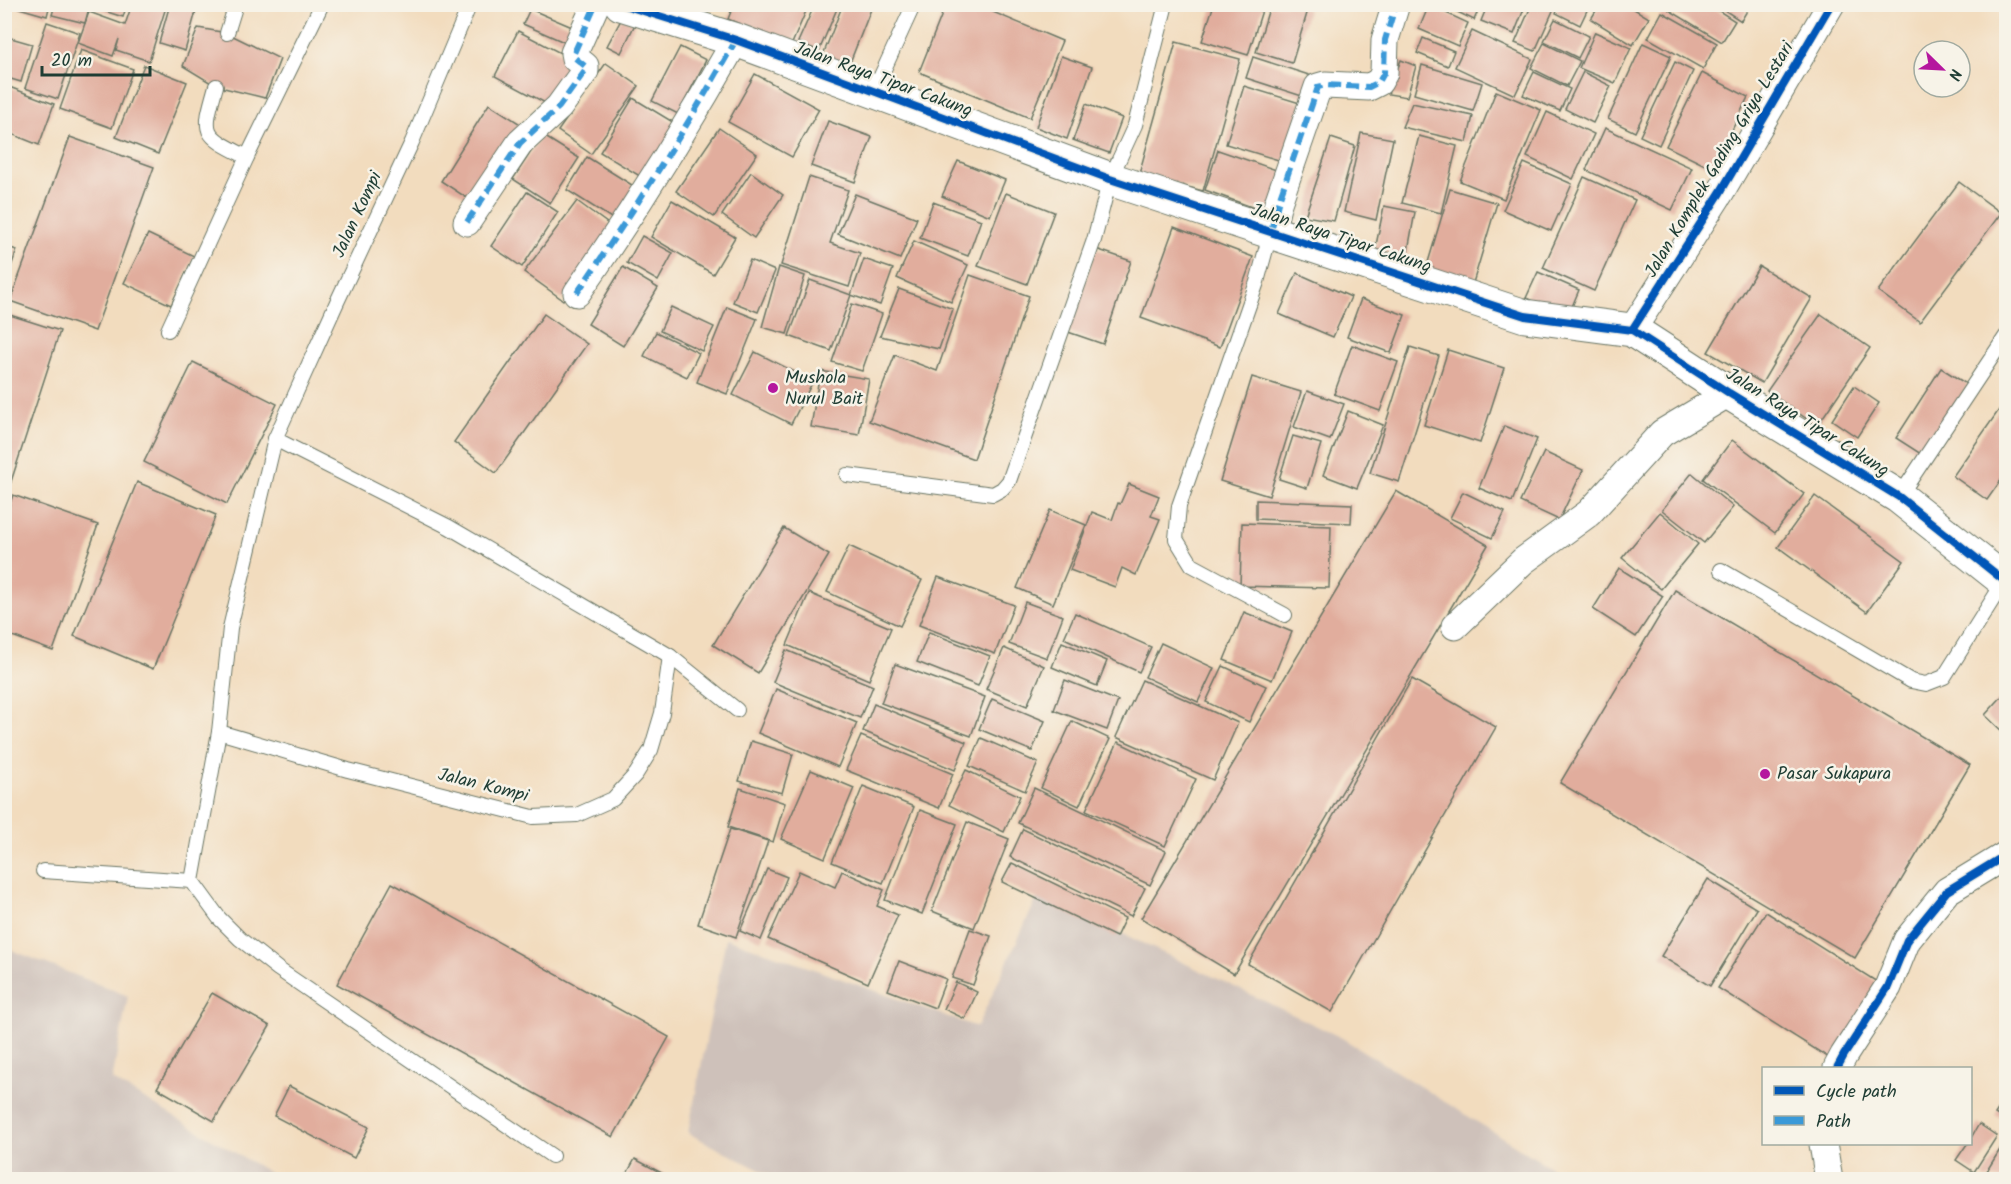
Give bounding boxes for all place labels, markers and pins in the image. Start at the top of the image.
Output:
place label: Mushola Nurul Bait [785,364,864,414]
marker: Mushola Nurul Bait [766,381,780,395]
place label: Pasar Sukapura [1777,760,1891,789]
marker: Pasar Sukapura [1758,767,1772,781]

